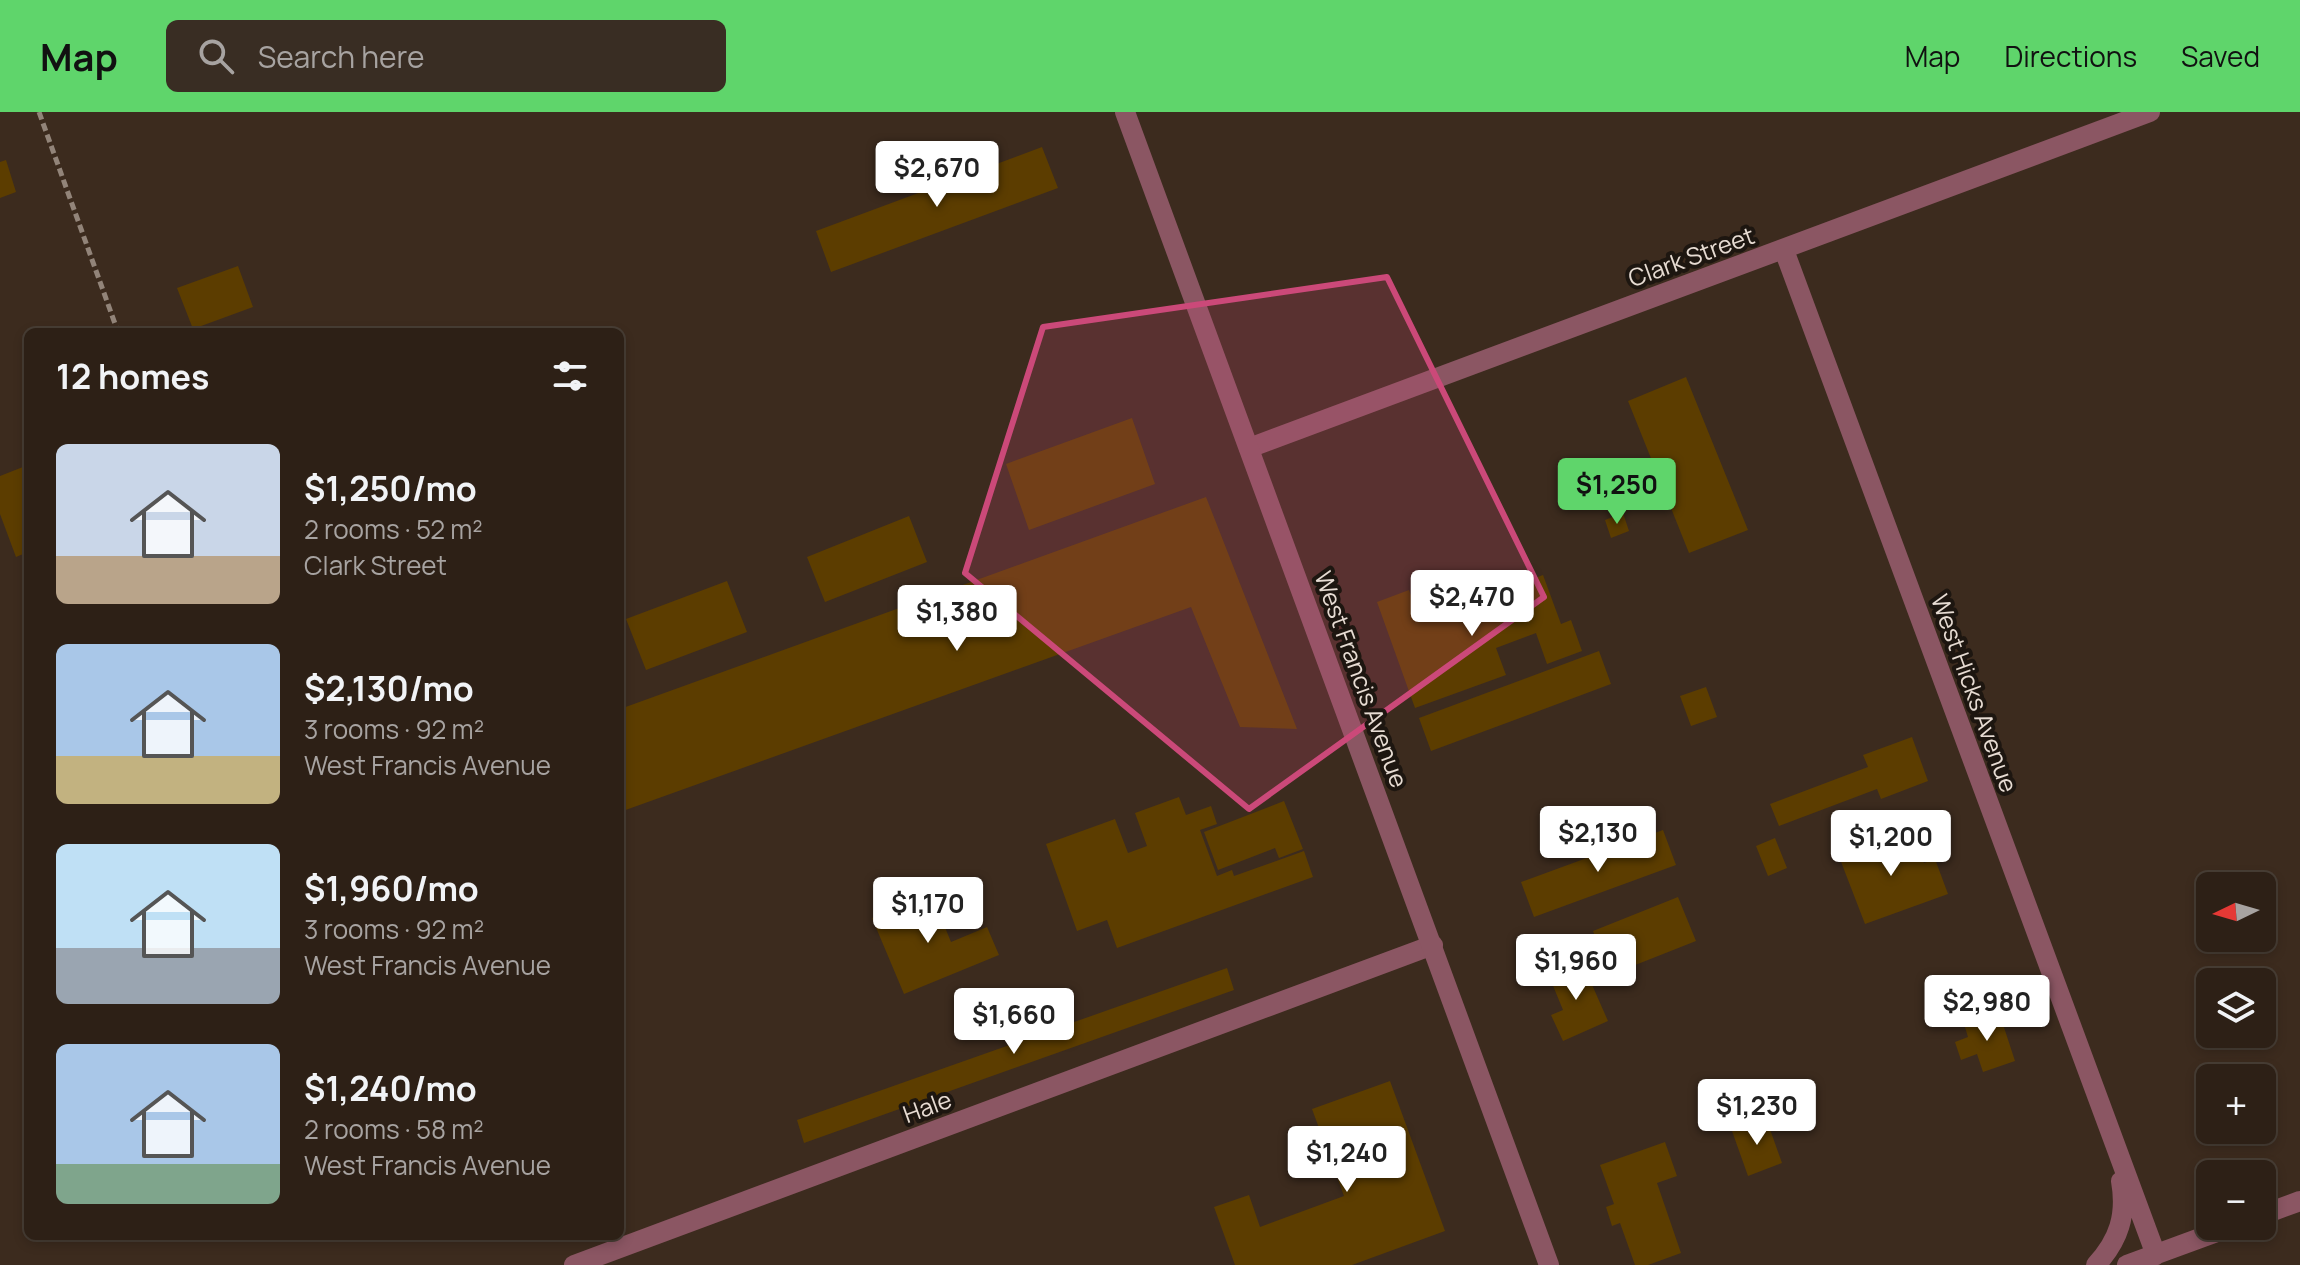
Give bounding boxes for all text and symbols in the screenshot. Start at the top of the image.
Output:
search box [166,20,726,92]
text: Map [40,30,118,82]
icon: search [194,34,238,78]
text: Search here [258,36,425,77]
text: Map [1905,37,1960,75]
text: Directions [2004,37,2137,75]
text: Saved [2181,37,2260,75]
pin: $2,670 [872,141,1002,209]
text: $2,670 [894,149,980,185]
street label: Clark Street [1623,218,1759,294]
text: 12 homes [56,353,209,399]
icon: filters [548,354,592,398]
pin: $1,250 [1552,458,1682,526]
text: $1,250/mo [304,465,477,511]
text: $1,250 [1576,466,1658,502]
icon: home [120,476,216,572]
text: 2 rooms · 52 m² [304,511,483,547]
text: Clark Street [304,547,447,583]
street label: West Francis Avenue [1308,566,1416,792]
pin: $2,470 [1407,570,1537,638]
text: $2,470 [1429,578,1515,614]
pin: $1,380 [892,585,1022,653]
street label: West Hicks Avenue [1924,589,2026,797]
text: $1,380 [916,593,998,629]
text: $2,130/mo [304,665,474,711]
icon: home [120,676,216,772]
text: 3 rooms · 92 m² [304,711,484,747]
text: West Francis Avenue [304,747,551,783]
pin: $2,130 [1533,806,1663,874]
pin: $1,200 [1826,810,1956,878]
text: $2,130 [1558,814,1638,850]
text: $1,200 [1849,818,1933,854]
text: $1,960/mo [304,865,479,911]
north arrow [2196,872,2276,952]
map controls [2196,872,2276,1240]
icon: home [120,876,216,972]
pin: $1,170 [863,877,993,945]
text: $1,170 [891,885,965,921]
text: 3 rooms · 92 m² [304,911,484,947]
pin: $1,960 [1511,934,1641,1002]
text: $1,960 [1534,942,1618,978]
text: West Francis Avenue [304,947,551,983]
button: layers [2196,968,2276,1048]
pin: $2,980 [1922,975,2052,1043]
text: $2,980 [1943,983,2031,1019]
pin: $1,660 [949,988,1079,1056]
text: $1,660 [972,996,1056,1032]
button: + [2196,1064,2276,1144]
text: $1,240/mo [304,1065,477,1111]
icon: home [120,1076,216,1172]
pin: $1,230 [1692,1079,1822,1147]
street label: Hale [898,1082,956,1130]
text: $1,230 [1716,1087,1798,1123]
text: 2 rooms · 58 m² [304,1111,484,1147]
pin: $1,240 [1282,1126,1412,1194]
text: $1,240 [1306,1134,1388,1170]
text: West Francis Avenue [304,1147,551,1183]
button: − [2196,1160,2276,1240]

